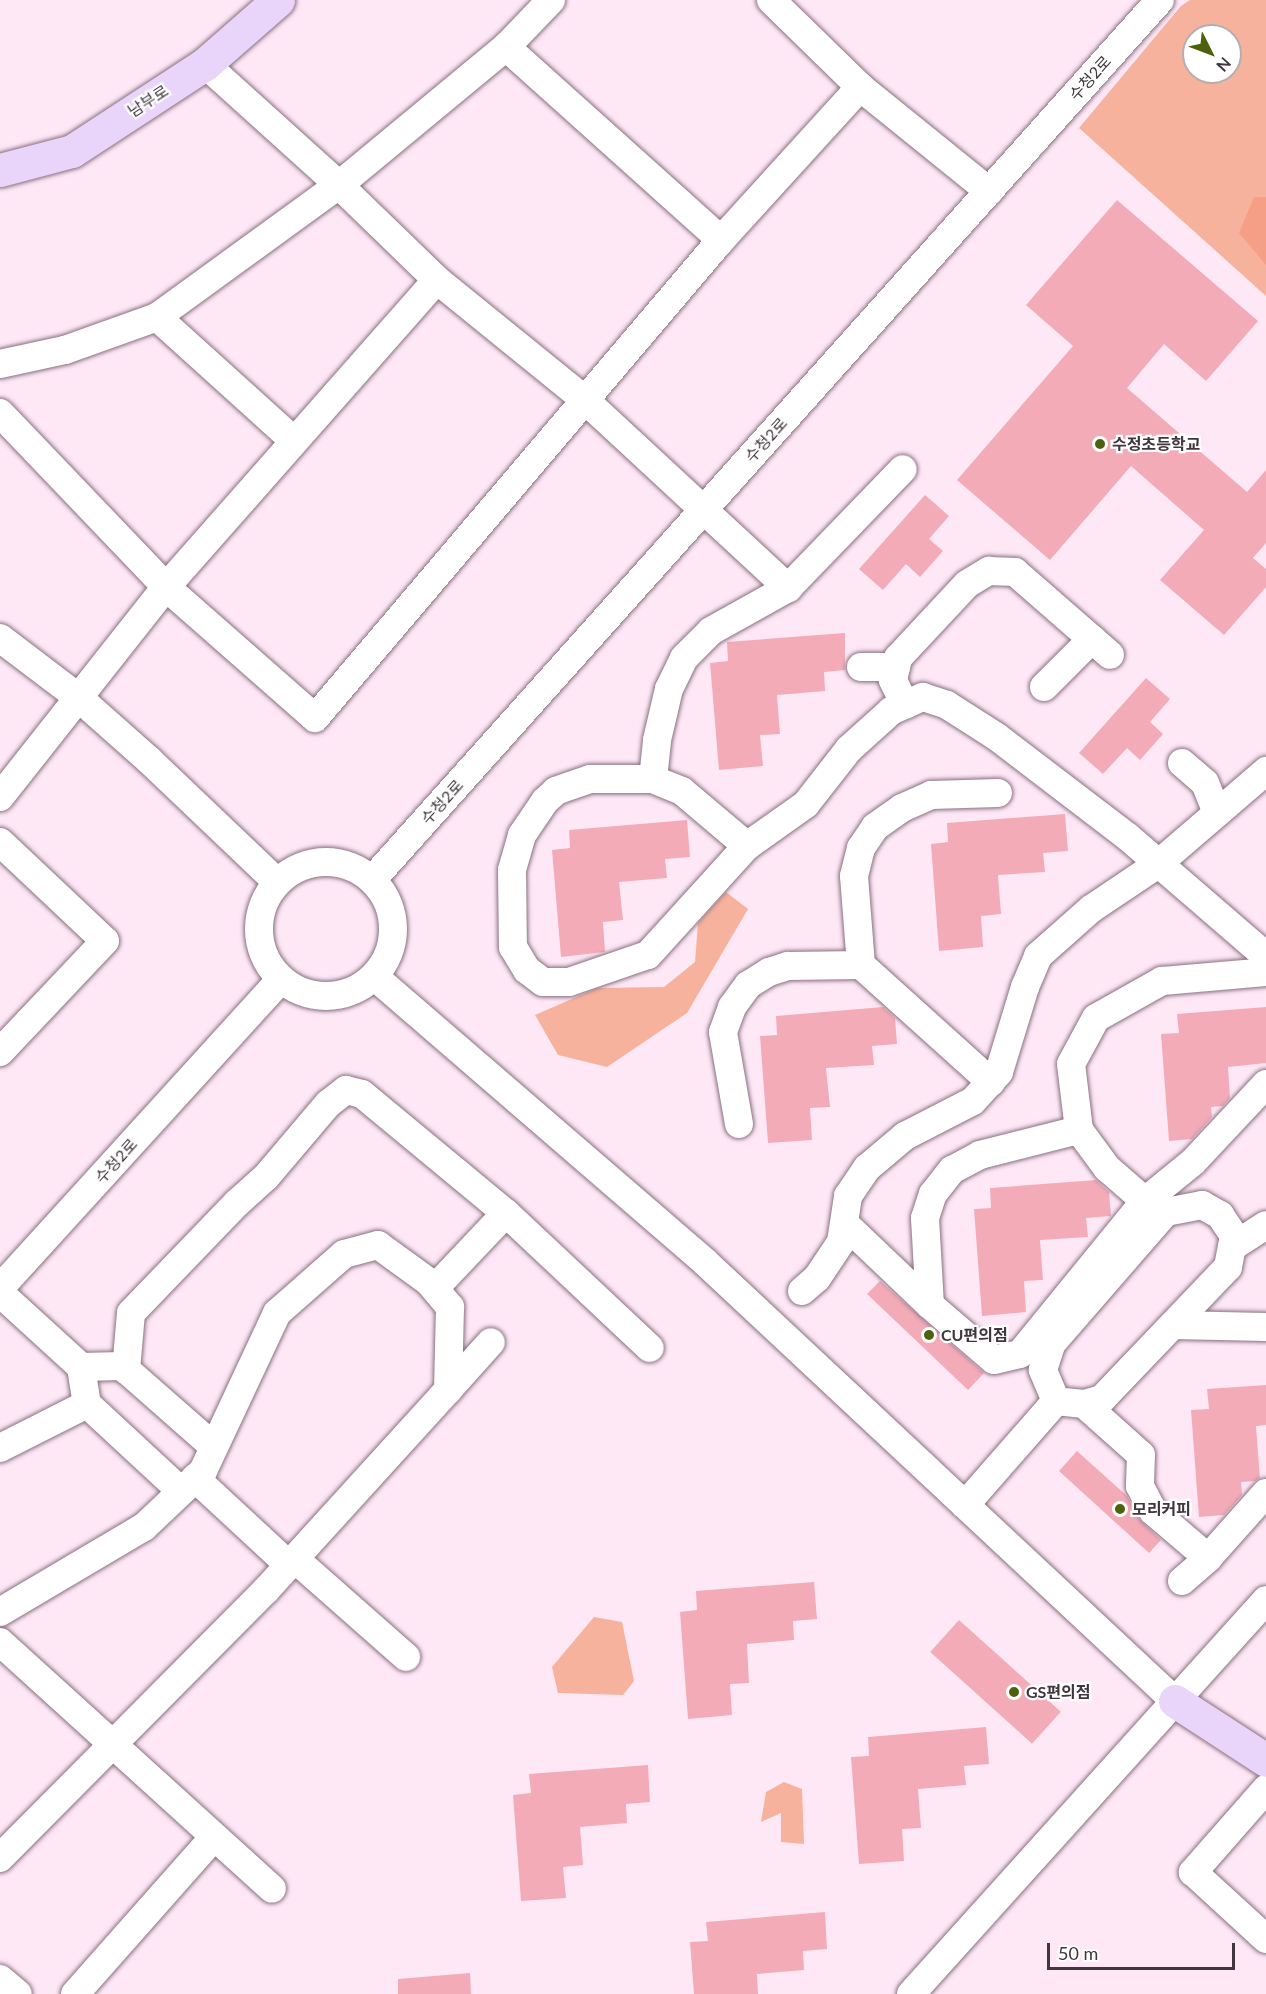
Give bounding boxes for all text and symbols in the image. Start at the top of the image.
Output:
north arrow [1182,24,1242,84]
street label: 수청2로 [1065,52,1115,104]
text: N [1213,54,1235,76]
street label: 남부로 [124,81,172,121]
street label: 수청2로 [741,414,791,466]
place label: 수정초등학교 [1112,434,1200,454]
marker: 수정초등학교 [1093,437,1107,451]
street label: 수청2로 [417,776,467,828]
street label: 수청2로 [91,1135,141,1187]
place label: CU편의점 [941,1325,1008,1345]
marker: CU편의점 [922,1328,936,1342]
place label: 모리커피 [1132,1499,1191,1519]
marker: 모리커피 [1113,1502,1127,1516]
place label: GS편의점 [1026,1682,1091,1702]
marker: GS편의점 [1007,1685,1021,1699]
scale bar [1050,1931,1238,1969]
text: 50 m [1058,1942,1098,1964]

